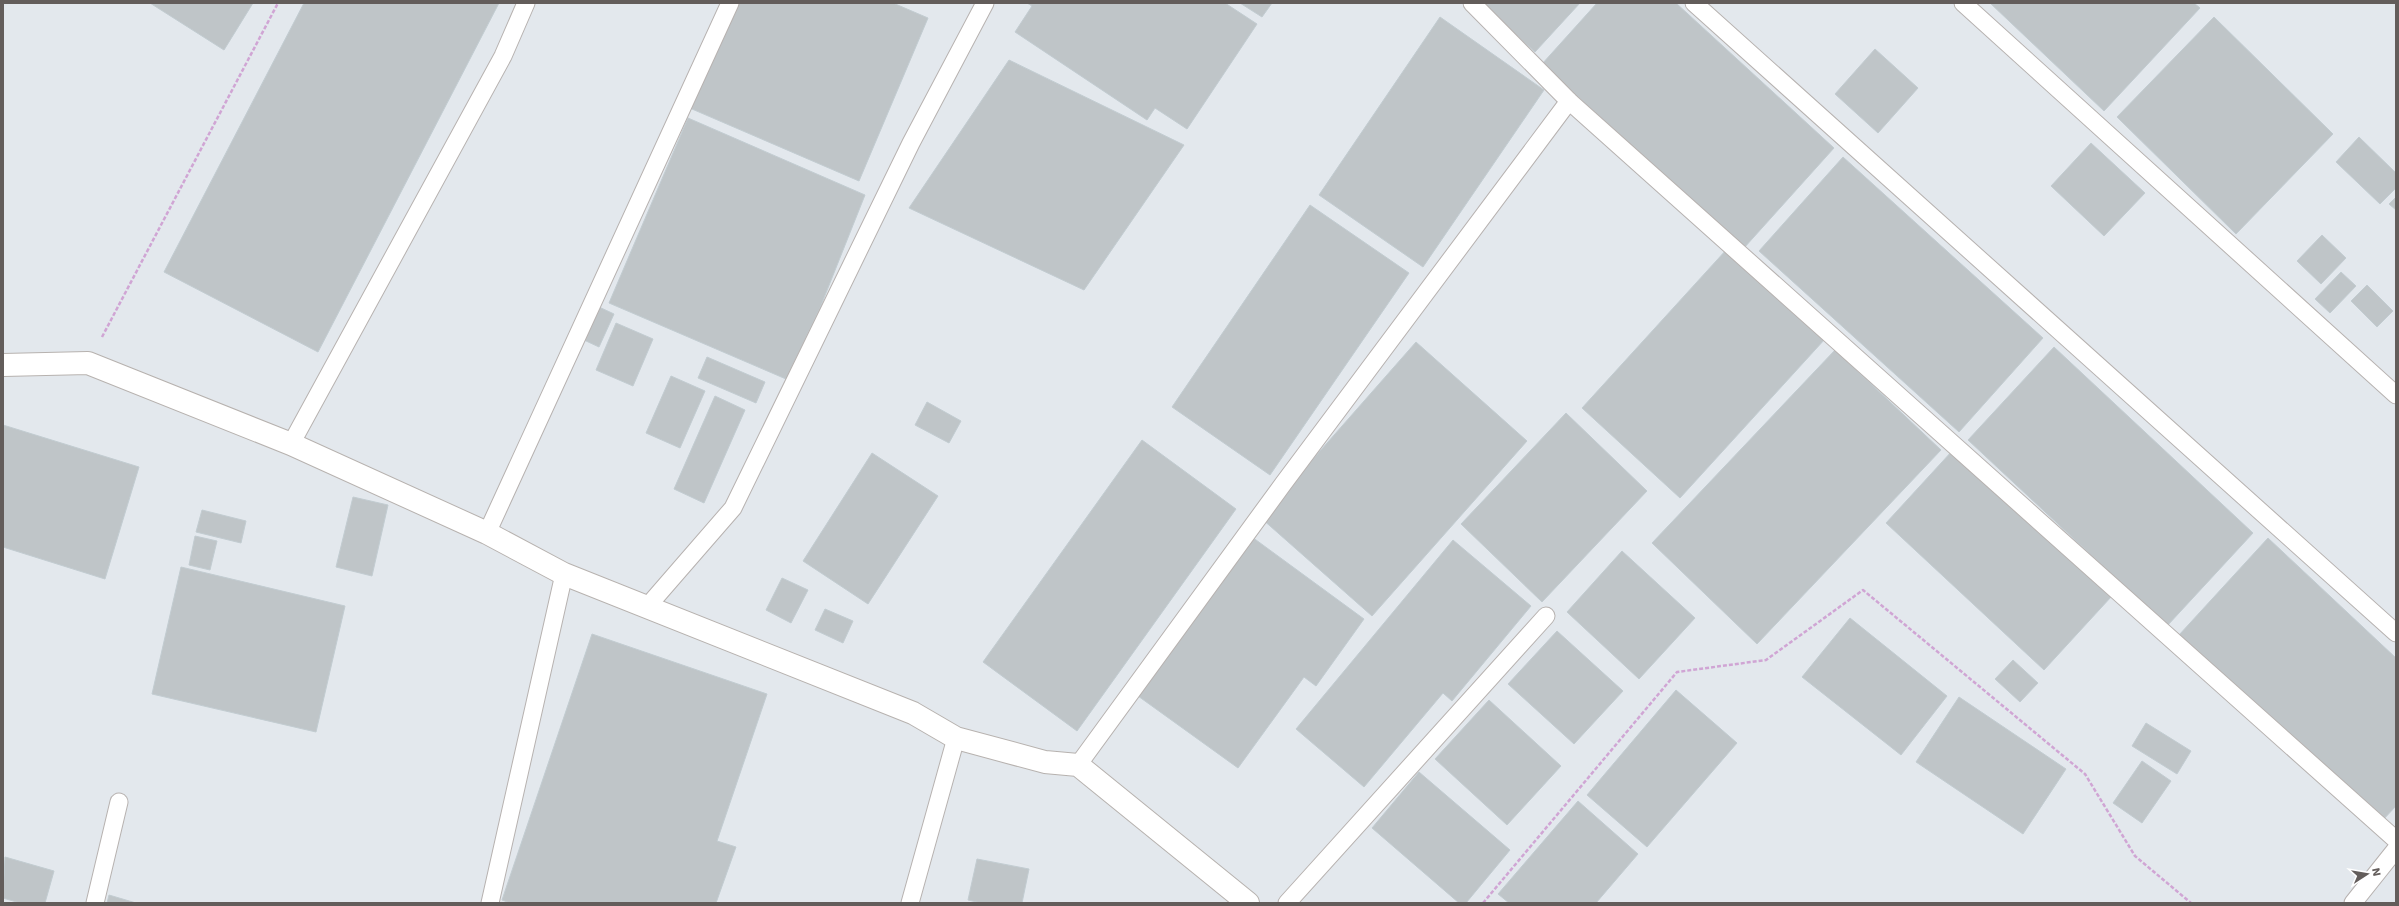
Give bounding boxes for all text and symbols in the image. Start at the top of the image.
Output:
north arrow [2347,854,2387,894]
text: N [2369,867,2383,877]

